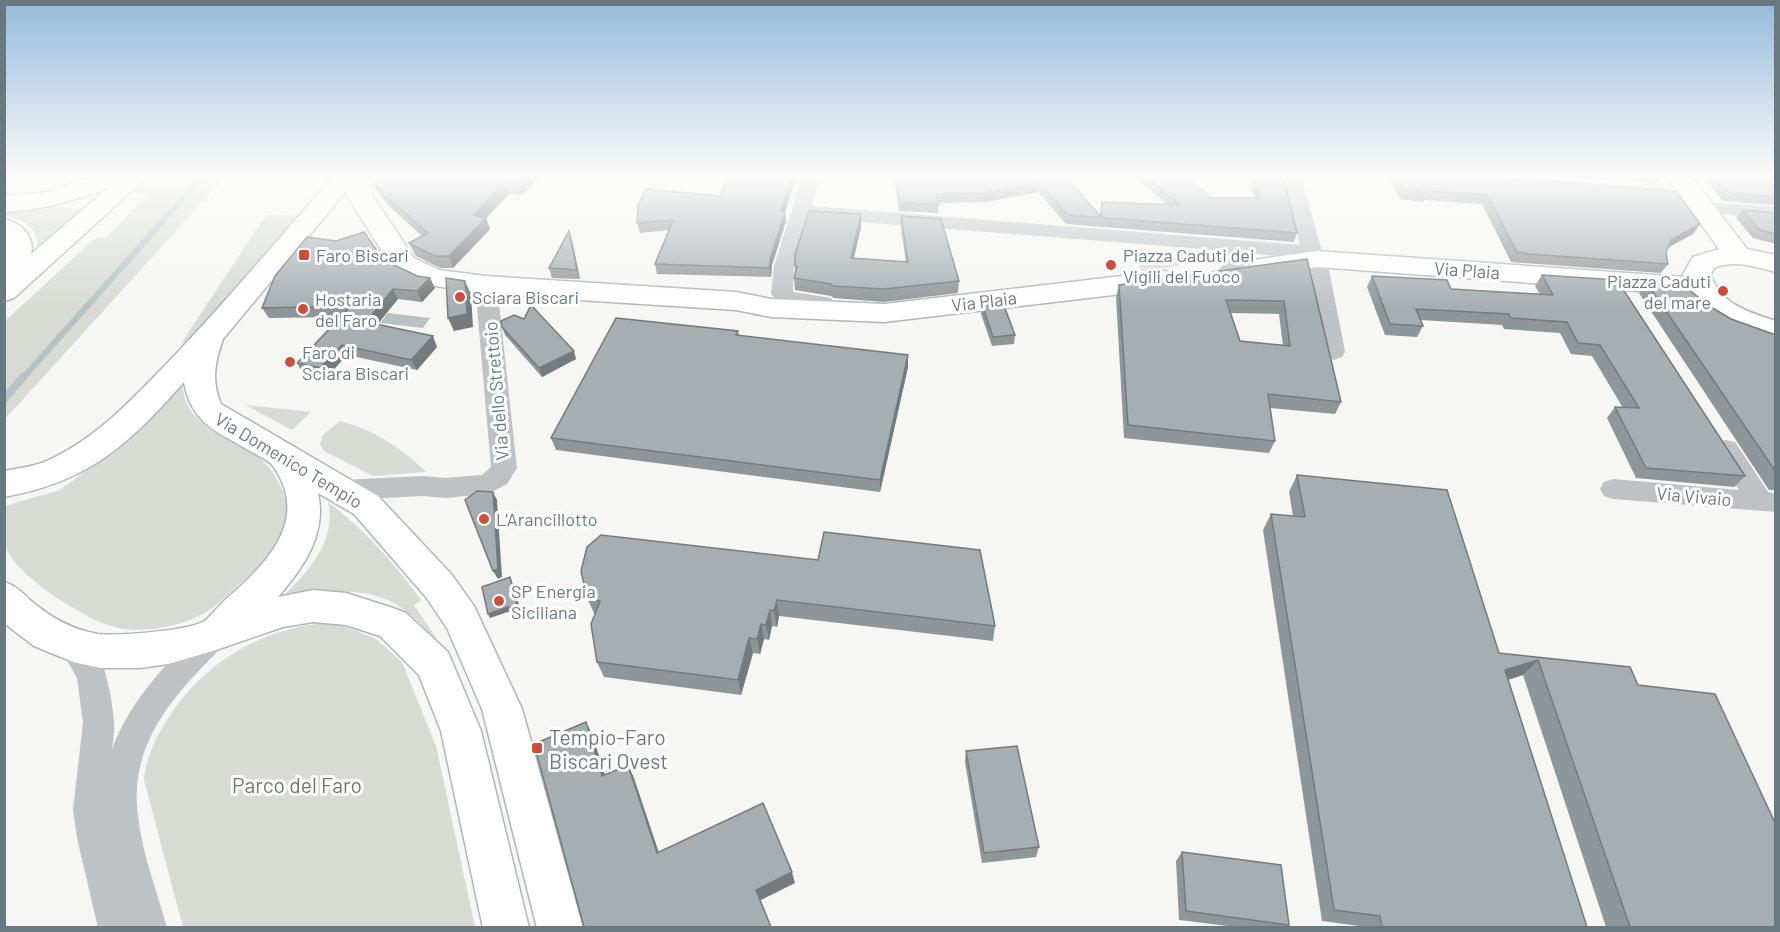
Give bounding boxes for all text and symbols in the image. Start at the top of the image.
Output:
place label: Faro Biscari [316,244,409,266]
place label: Piazza Caduti dei Vigili del Fuoco [1123,244,1255,287]
marker: Faro Biscari [297,248,311,262]
street label: Via Plaia [1433,257,1501,283]
marker: Piazza Caduti dei Vigili del Fuoco [1104,258,1118,272]
place label: Piazza Caduti del mare [1607,270,1711,313]
marker: Piazza Caduti del mare [1716,284,1730,298]
place label: Sciara Biscari [472,286,579,308]
street label: Via Plaia [950,286,1018,316]
place label: Hostaria del Faro [315,288,381,331]
marker: Sciara Biscari [453,290,467,304]
marker: Hostaria del Faro [296,302,310,316]
street label: Via dello Strettoio [479,321,513,461]
place label: Faro di Sciara Biscari [302,341,409,384]
marker: Faro di Sciara Biscari [283,355,297,369]
street label: Via Domenico Tempio [211,407,367,513]
street label: Via Vivaio [1656,482,1732,510]
place label: L'Arancillotto [496,508,598,530]
marker: L'Arancillotto [477,512,491,526]
place label: SP Energia Siciliana [511,580,596,623]
marker: SP Energia Siciliana [492,594,506,608]
place label: Tempio-Faro Biscari Ovest [549,724,668,773]
marker: Tempio-Faro Biscari Ovest [530,741,544,755]
park label: Parco del Faro [232,772,362,797]

